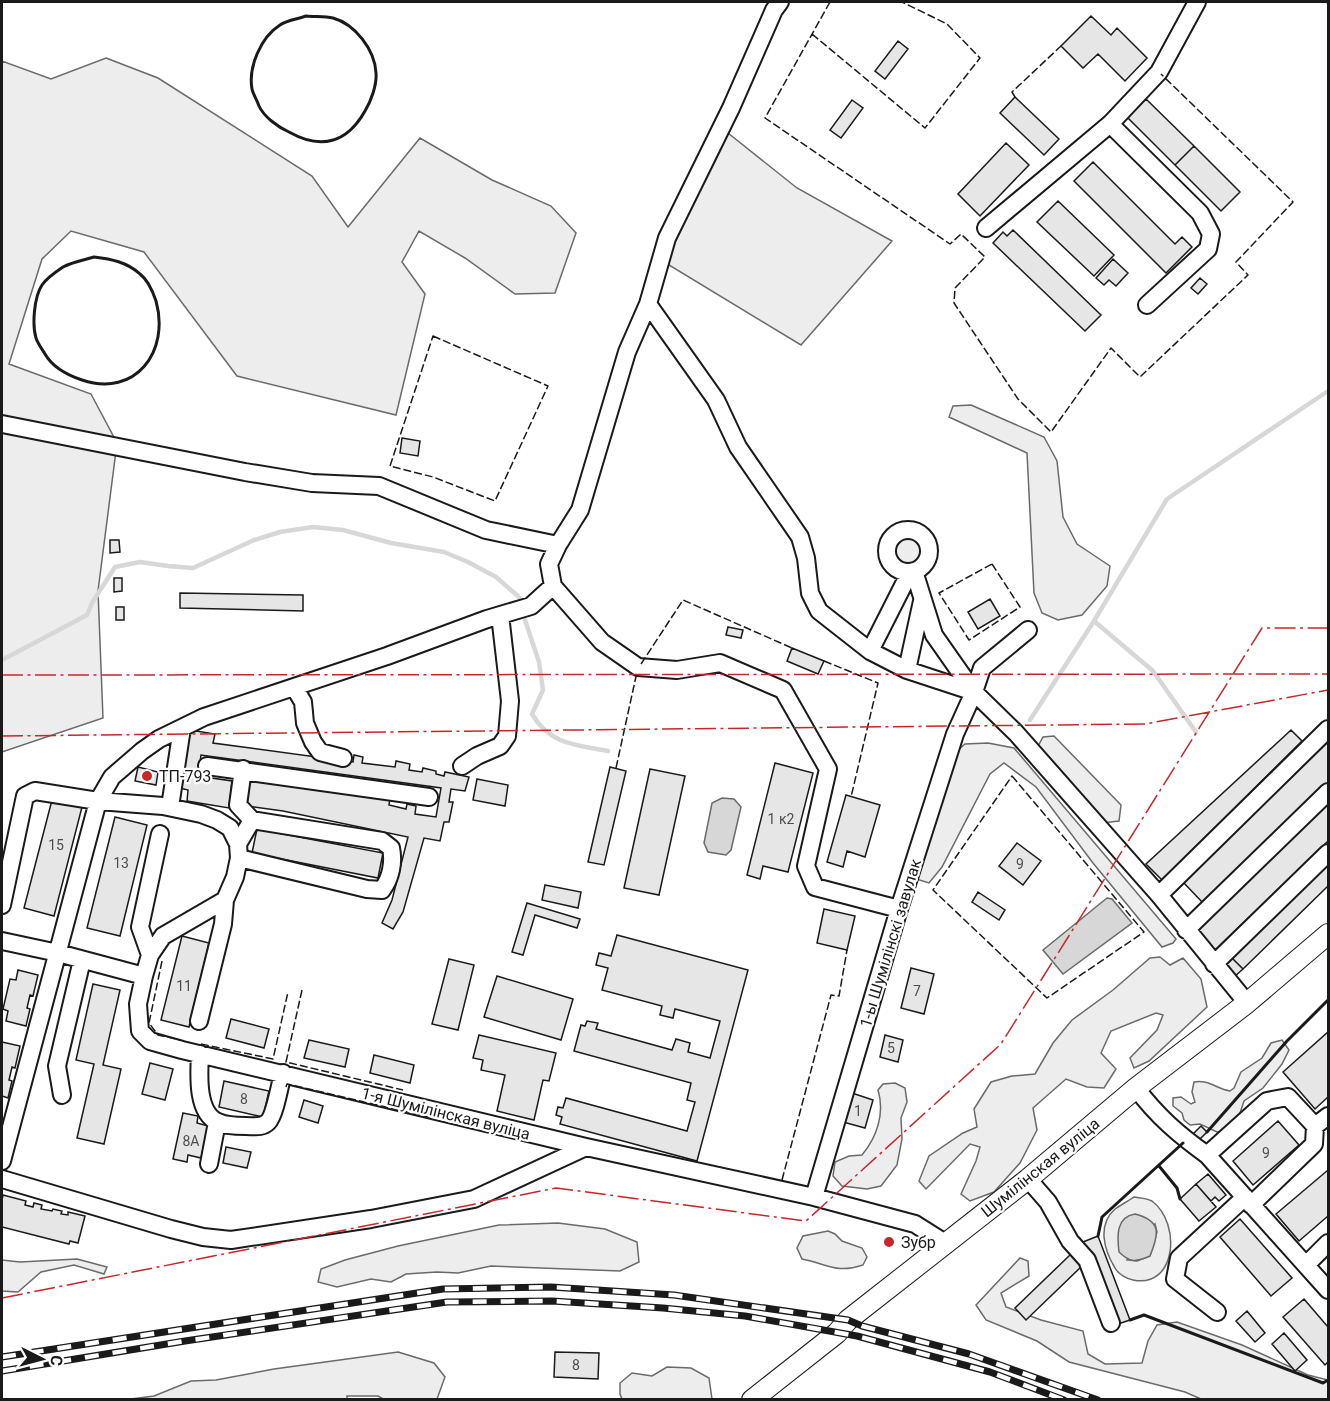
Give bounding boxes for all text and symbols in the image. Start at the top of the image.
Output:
place label: ТП-793 [159,767,211,786]
marker: ТП-793 [140,769,154,783]
house number: 1 к2 [768,811,795,827]
house number: 15 [48,837,64,853]
house number: 13 [113,855,129,871]
street label: 1-ы Шумілінскі завулак [856,856,925,1030]
house number: 9 [1016,856,1024,872]
house number: 11 [176,978,192,994]
house number: 7 [913,983,921,999]
house number: 5 [887,1040,895,1056]
street label: 1-я Шумілінская вуліца [360,1083,532,1144]
house number: 8 [240,1091,248,1107]
house number: 1 [854,1103,862,1119]
street label: Шумілінская вуліца [977,1114,1103,1221]
house number: 8А [182,1133,200,1149]
house number: 9 [1262,1145,1270,1161]
place label: Зубр [901,1233,936,1252]
marker: Зубр [882,1235,896,1249]
north arrow [12,1329,72,1389]
text: С [46,1354,66,1367]
house number: 8 [572,1357,580,1373]

